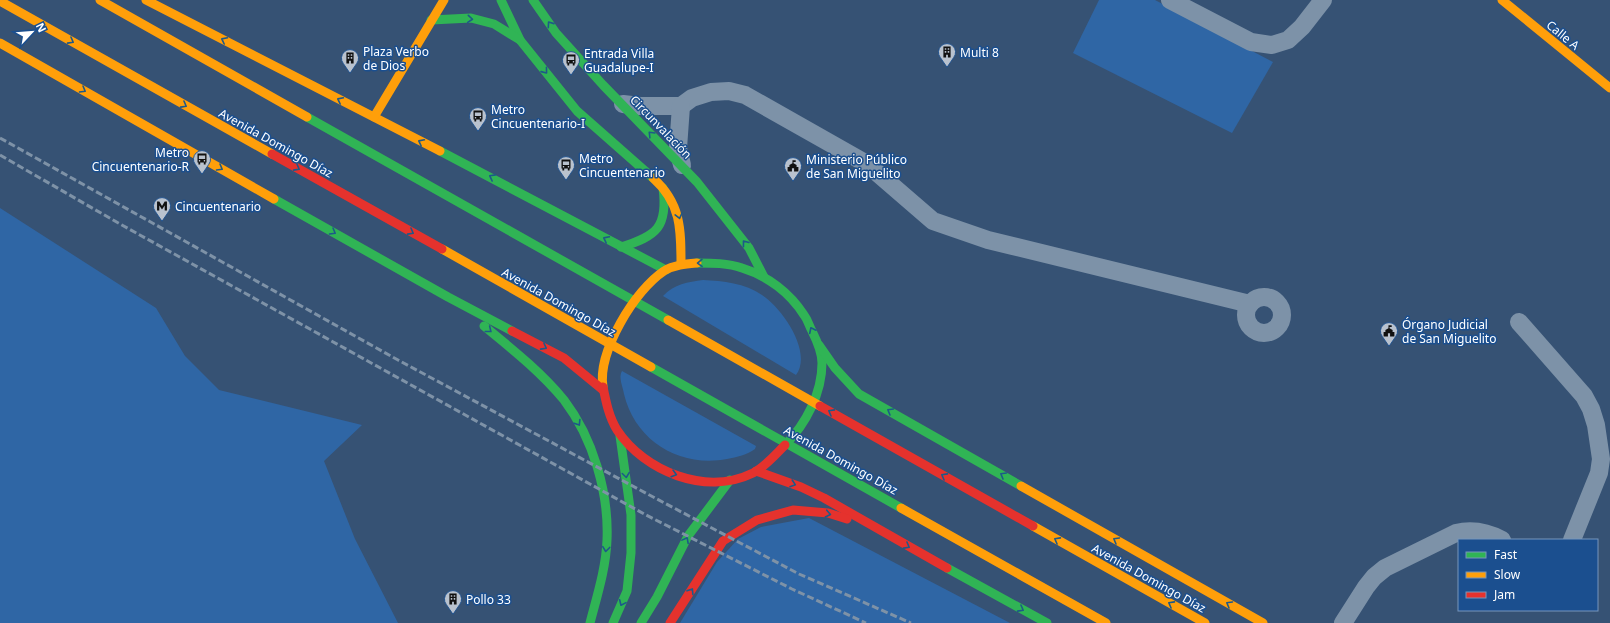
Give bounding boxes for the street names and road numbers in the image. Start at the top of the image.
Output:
street label: Calle A [1543,16,1583,54]
street label: Circunvalación [626,92,696,162]
street label: Avenida Domingo Díaz [216,105,336,182]
street label: Avenida Domingo Díaz [499,264,619,341]
street label: Avenida Domingo Díaz [781,422,901,499]
street label: Avenida Domingo Díaz [1089,540,1209,617]

